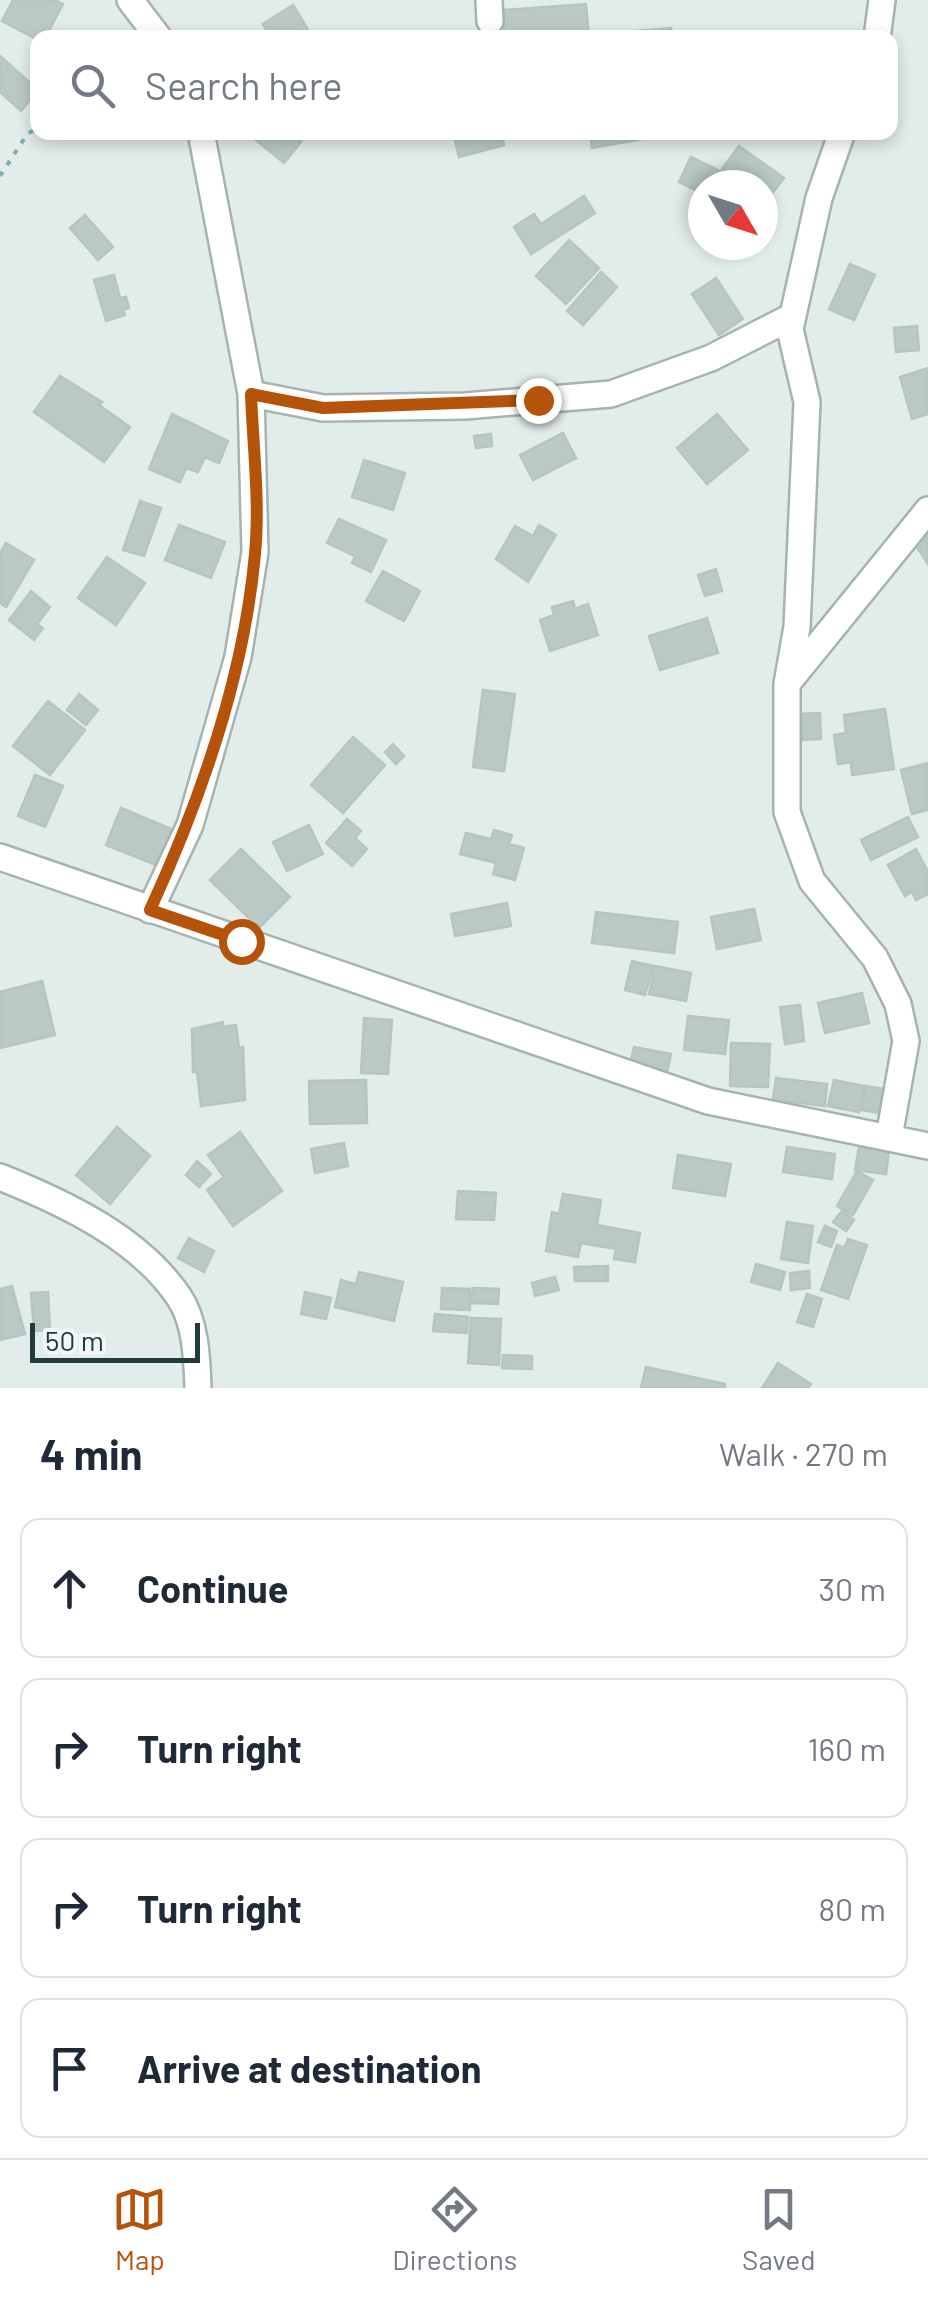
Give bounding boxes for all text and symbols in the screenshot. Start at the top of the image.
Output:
search box [30,30,898,140]
icon: search [65,58,120,113]
text: Search here [145,62,343,108]
north arrow [688,170,778,260]
route end [516,378,562,424]
route start [219,919,265,965]
scale bar [30,1318,200,1362]
text: 50 m [45,1323,104,1357]
text: 4 min [40,1428,143,1478]
text: Walk · 270 m [719,1434,888,1472]
icon: ahead [42,1561,97,1616]
text: Continue [137,1565,288,1611]
text: 30 m [819,1569,886,1607]
icon: right [42,1721,97,1776]
text: Turn right [137,1725,302,1771]
text: 160 m [807,1729,886,1767]
icon: right [42,1881,97,1936]
text: Turn right [137,1885,302,1931]
text: 80 m [818,1889,886,1927]
icon: arrive [42,2041,97,2096]
text: Arrive at destination [137,2045,482,2091]
tab: Map [112,2182,167,2276]
tab: Directions [392,2182,517,2276]
tab: Saved [742,2182,816,2276]

